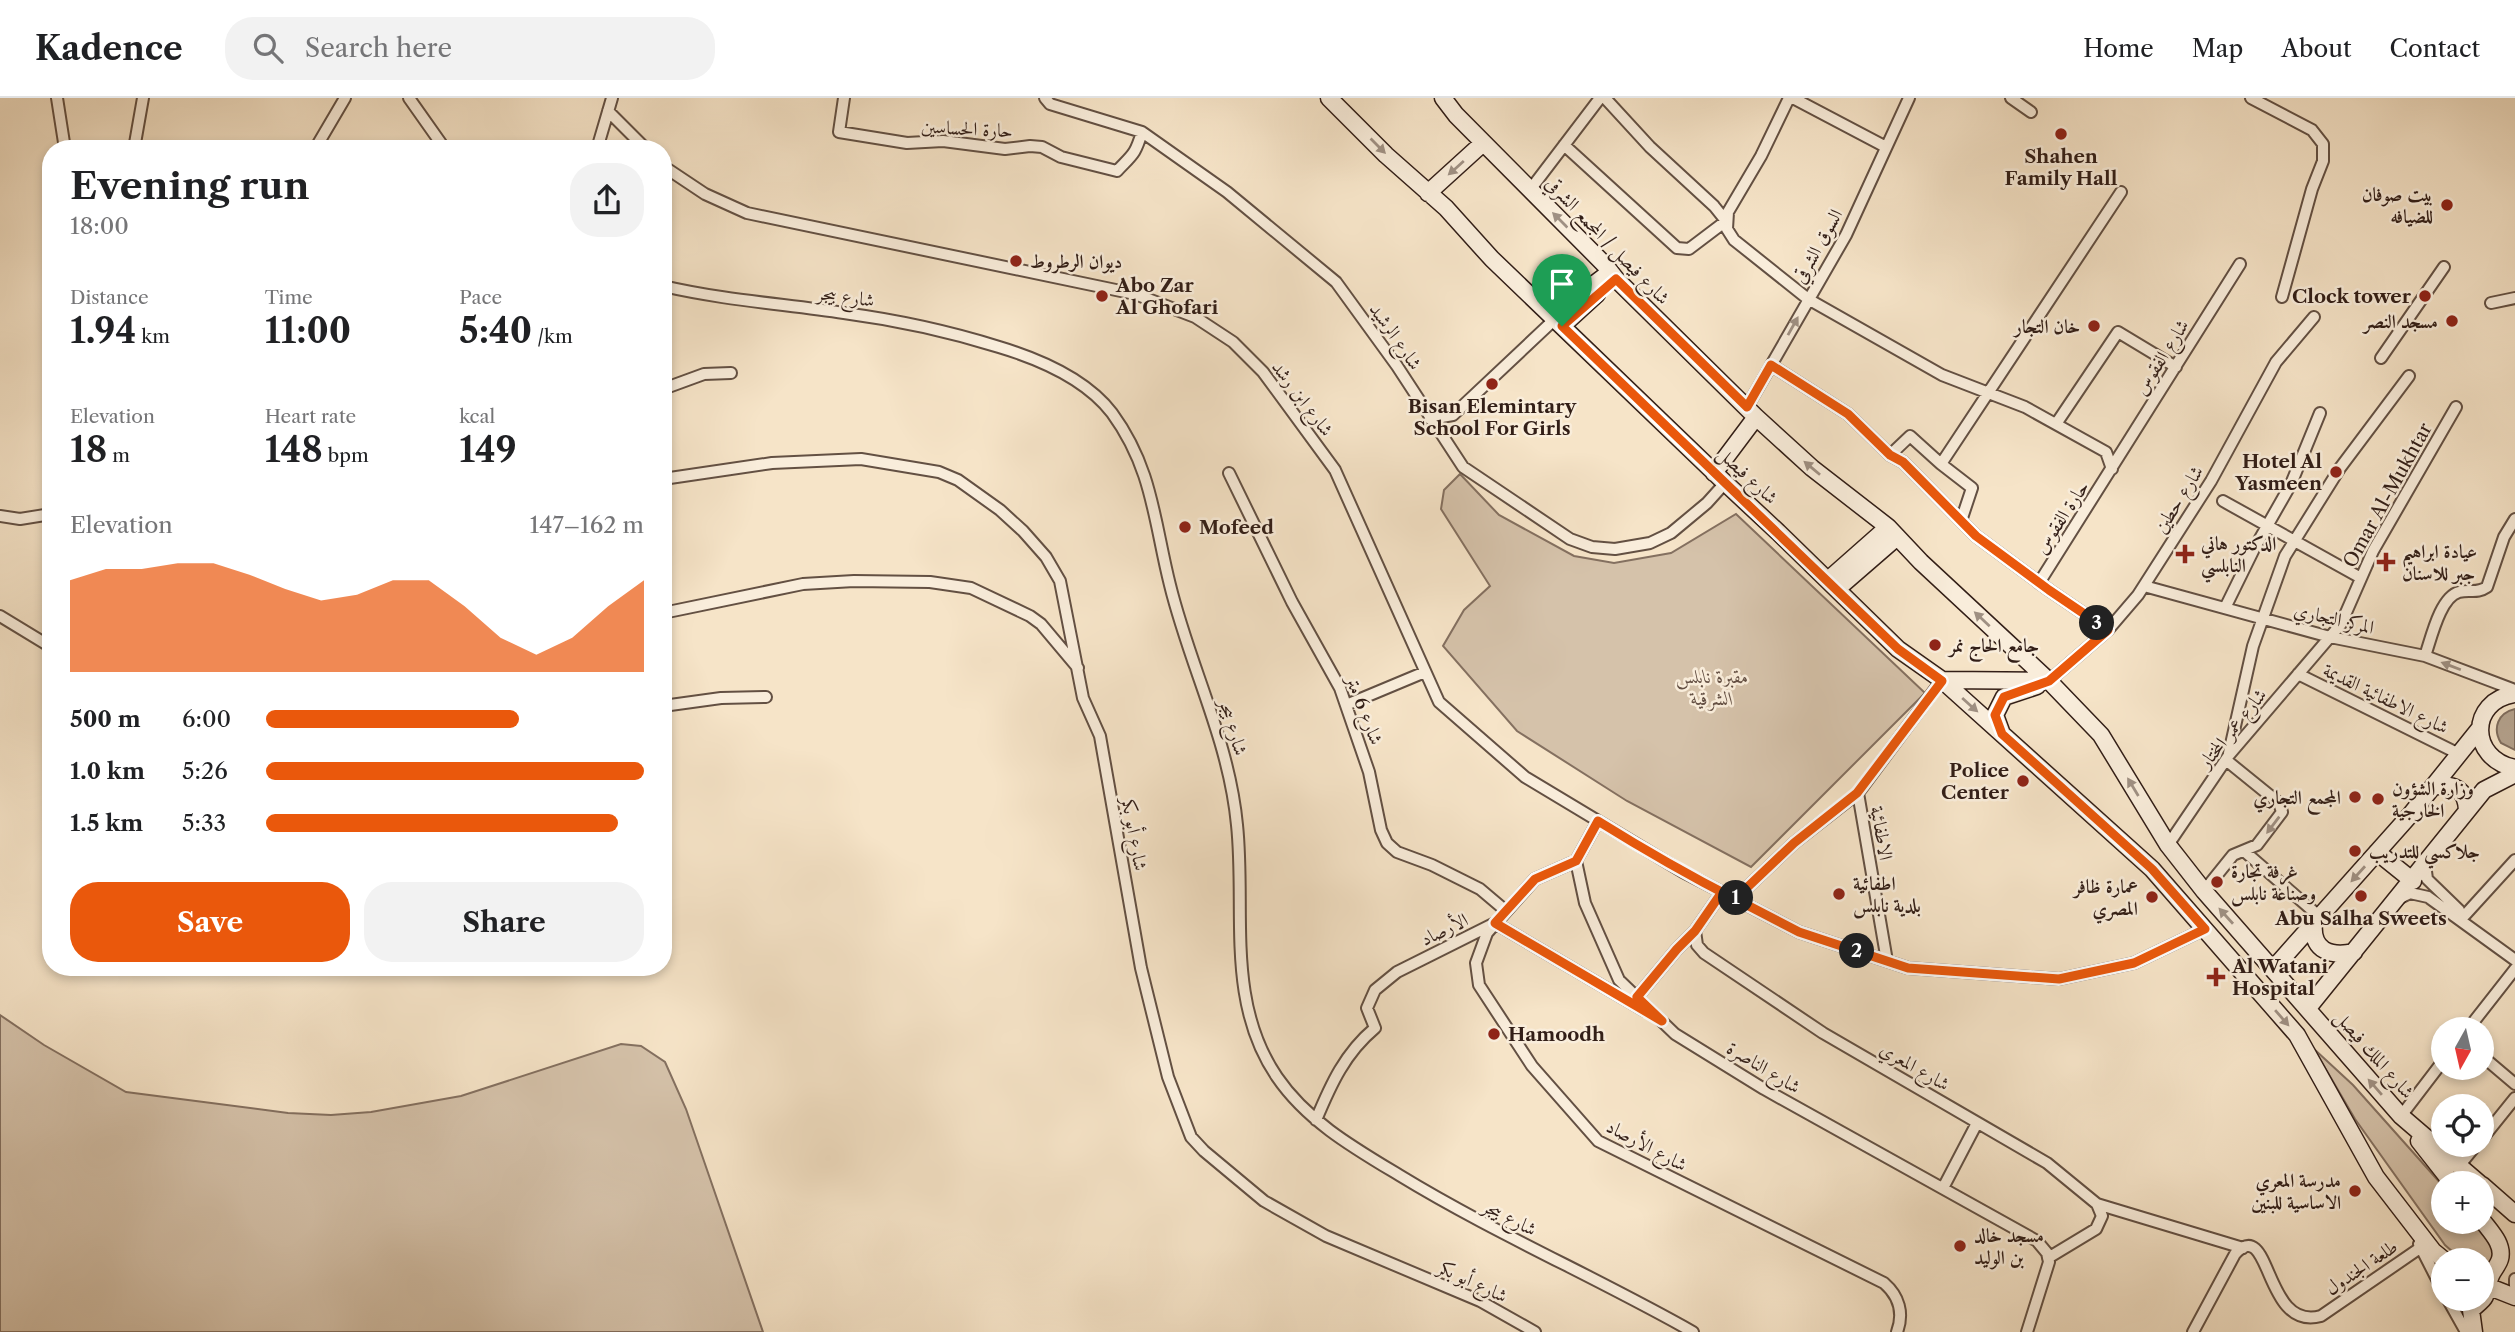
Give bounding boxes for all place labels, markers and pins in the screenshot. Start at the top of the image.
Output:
marker: Shahen Family Hall [2053,126,2069,142]
place label: Shahen Family Hall [2005,145,2118,190]
place label: بيت صوفان للضيافه [2362,183,2433,228]
marker: بيت صوفان للضيافه [2439,197,2455,213]
place label: ديوان الرطروط [1030,250,1122,274]
marker: ديوان الرطروط [1008,253,1024,269]
pin [1532,254,1592,326]
place label: Abo Zar Al Ghofari [1115,274,1218,319]
place label: Clock tower [2292,285,2412,308]
marker: Abo Zar Al Ghofari [1094,288,1110,304]
marker: Clock tower [2417,288,2433,304]
place label: مسجد النصر [2362,310,2438,334]
marker: مسجد النصر [2444,313,2460,329]
place label: خان التجار [2012,315,2080,338]
marker: خان التجار [2086,318,2102,334]
marker: Bisan Elemintary School For Girls [1484,376,1500,392]
place label: Bisan Elemintary School For Girls [1408,395,1578,440]
place label: Hotel Al Yasmeen [2234,450,2322,495]
marker: Hotel Al Yasmeen [2328,464,2344,480]
place label: Mofeed [1199,516,1274,539]
marker: Mofeed [1177,519,1193,535]
place label: الدكتور هاني النابلسي [2200,532,2276,583]
place label: عيادة ابراهيم جبر للاسنان [2402,540,2477,586]
marker: الدكتور هاني النابلسي [2175,544,2195,564]
marker: عيادة ابراهيم جبر للاسنان [2376,552,2396,572]
pin: 3 [2080,606,2114,640]
place label: جامع الحاج نمر [1947,634,2039,663]
marker: جامع الحاج نمر [1927,637,1943,653]
place label: Police Center [1941,759,2010,804]
marker: Police Center [2015,773,2031,789]
place label: وزارة الشؤون الخارجية [2392,777,2474,822]
place label: المجمع التجاري [2253,786,2341,815]
marker: المجمع التجاري [2347,789,2363,805]
marker: وزارة الشؤون الخارجية [2370,791,2386,807]
place label: جلاكسي للتدريب [2369,840,2480,869]
marker: جلاكسي للتدريب [2347,843,2363,859]
place label: غرفة تجارة وصناعة نابلس [2231,860,2316,907]
place label: اطفائية بلدية نابلس [1853,872,1921,919]
marker: غرفة تجارة وصناعة نابلس [2209,874,2225,890]
place label: عمارة ظافر المصري [2072,875,2138,924]
pin: 1 [1718,880,1754,916]
marker: اطفائية بلدية نابلس [1831,886,1847,902]
marker: Abu Salha Sweets [2353,888,2369,904]
marker: عمارة ظافر المصري [2144,889,2160,905]
place label: Abu Salha Sweets [2274,907,2447,930]
pin: 2 [1840,934,1874,968]
place label: Al Watani Hospital [2231,955,2328,1000]
marker: Al Watani Hospital [2206,967,2226,987]
place label: Hamoodh [1508,1023,1605,1046]
marker: Hamoodh [1486,1026,1502,1042]
place label: مدرسة المعري الاساسية للبنين [2251,1169,2341,1214]
marker: مدرسة المعري الاساسية للبنين [2347,1183,2363,1199]
place label: مسجد خالد بن الوليد [1974,1224,2044,1270]
marker: مسجد خالد بن الوليد [1952,1238,1968,1254]

